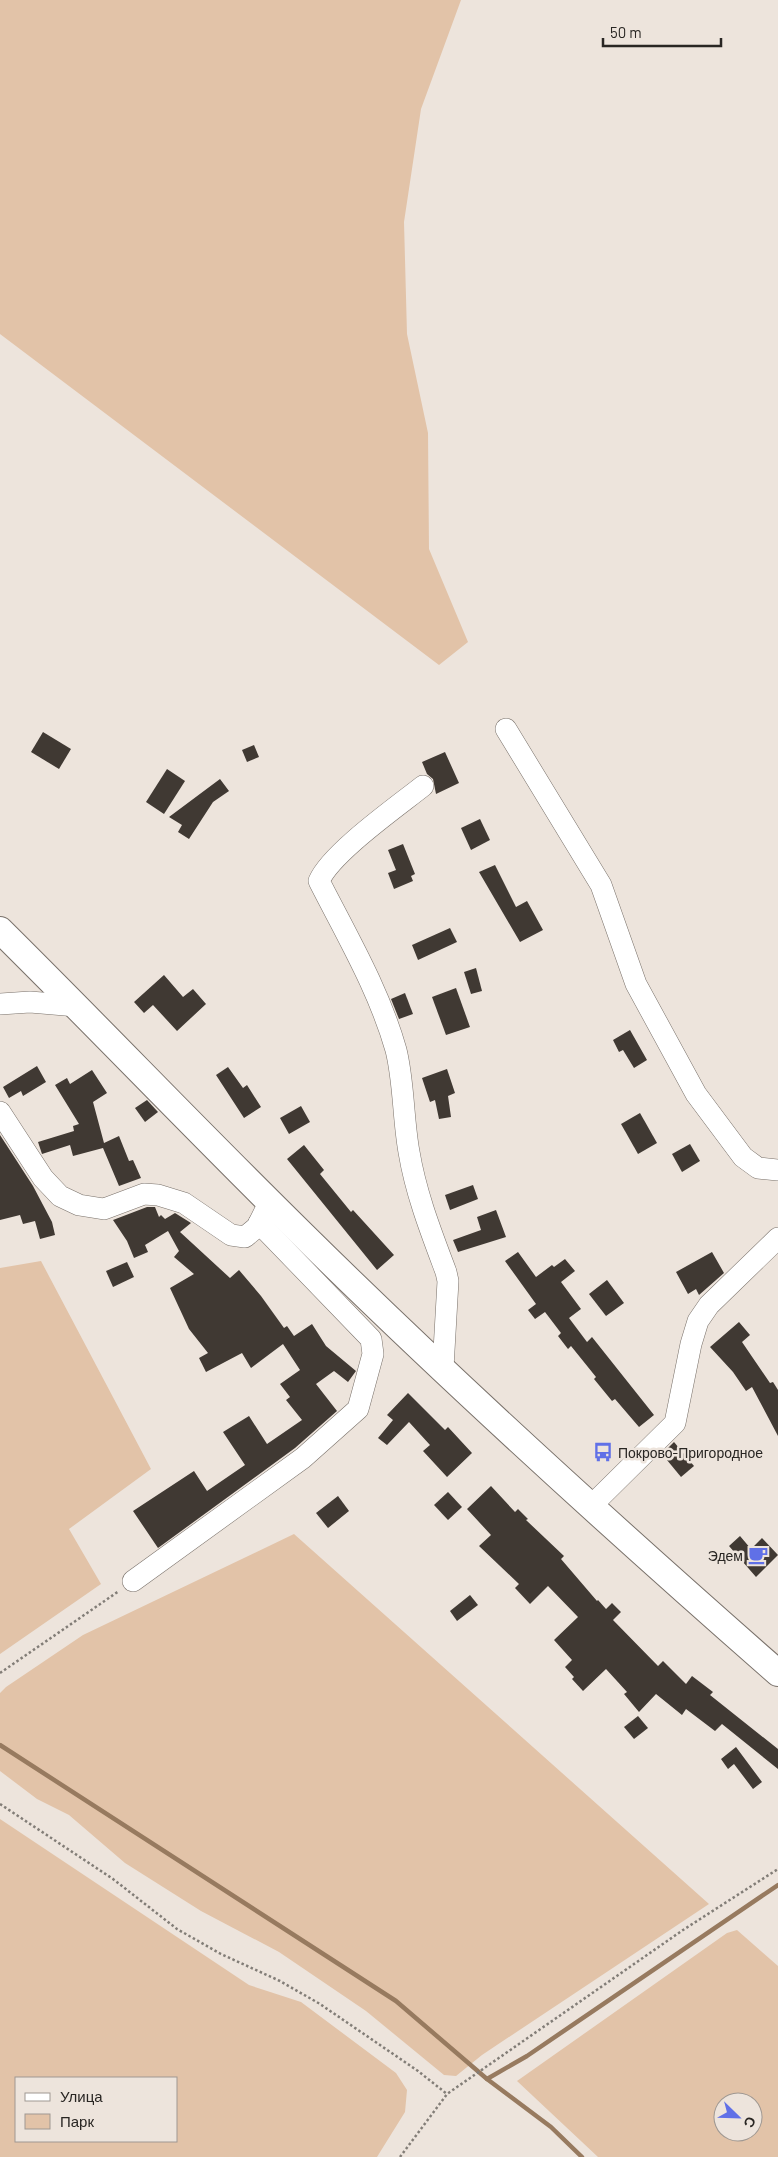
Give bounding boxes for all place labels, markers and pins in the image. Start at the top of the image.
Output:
bus stop icon: Покрово-Пригородное [592,1441,614,1463]
place label: Покрово-Пригородное [618,1444,763,1461]
cafe icon: Эдем [747,1544,769,1566]
place label: Эдем [708,1547,743,1564]

